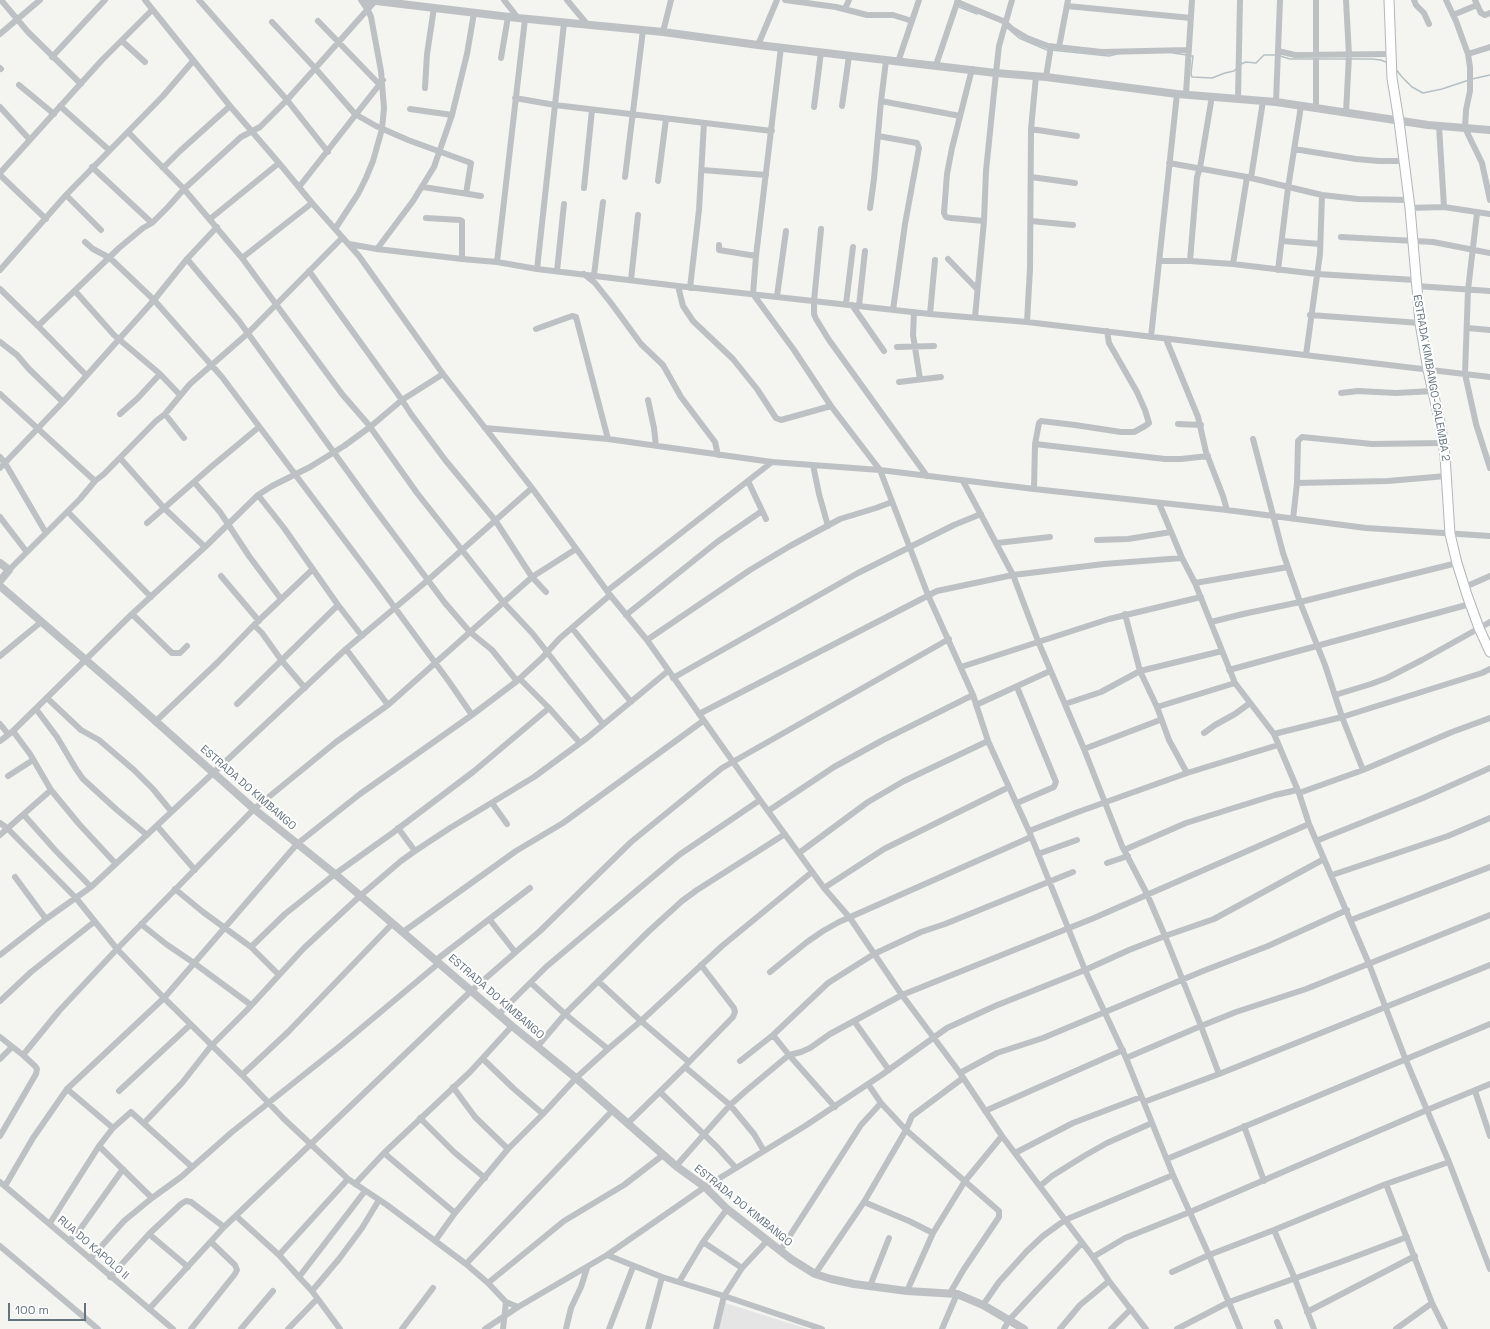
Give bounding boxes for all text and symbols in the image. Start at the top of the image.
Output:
street label: ESTRADA KIMBANGO-CALEMBA 2 [1410,294,1452,462]
street label: ESTRADA DO KIMBANGO [197,743,299,833]
street label: ESTRADA DO KIMBANGO [445,952,547,1042]
street label: ESTRADA DO KIMBANGO [691,1162,795,1250]
street label: RUA DO KAPOLO II [55,1213,131,1283]
scale bar [10,1295,88,1321]
text: 100 m [15,1302,49,1318]

